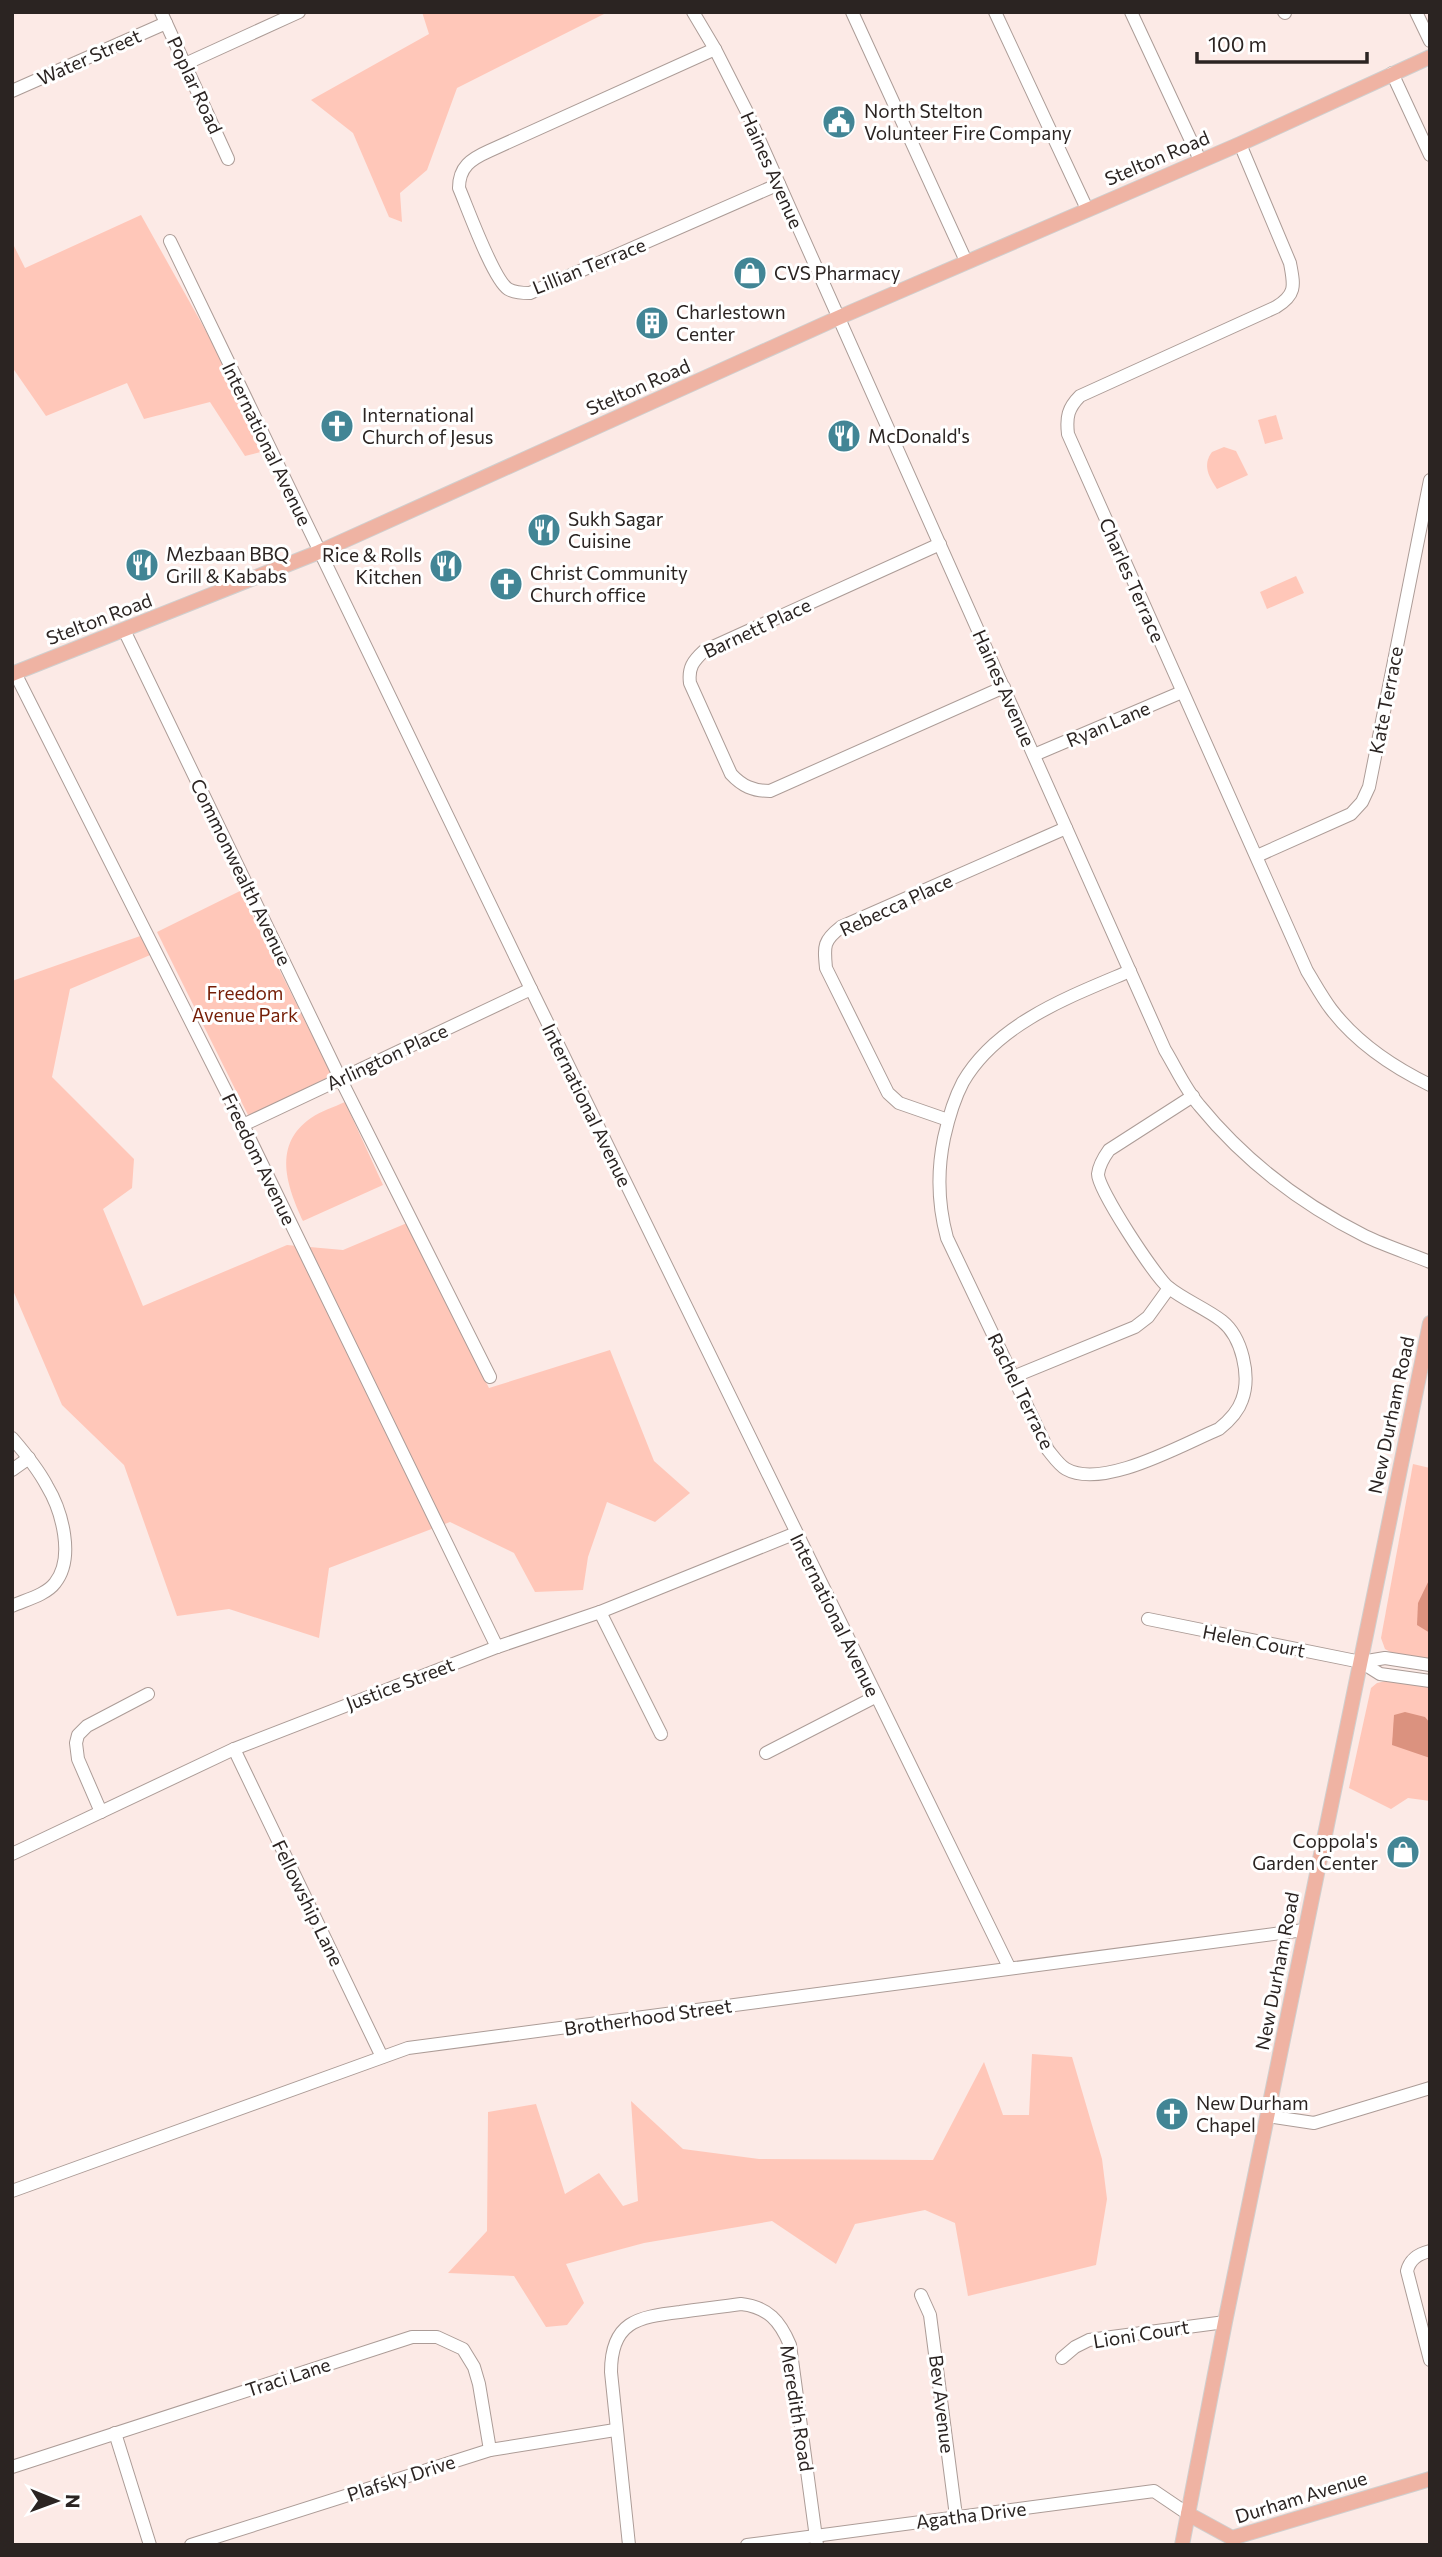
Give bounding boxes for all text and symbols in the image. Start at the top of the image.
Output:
scale bar [1197,21,1367,65]
street label: Water Street [33,23,144,90]
text: 100 m [1208,31,1267,56]
street label: Poplar Road [163,33,228,137]
place label: North Stelton Volunteer Fire Company [864,99,1072,144]
public building icon: North Stelton Volunteer Fire Company [820,103,858,141]
street label: Haines Avenue [736,108,809,232]
street label: Stelton Road [1101,125,1213,190]
street label: Lillian Terrace [529,232,649,299]
shop icon: CVS Pharmacy [731,254,769,292]
place label: CVS Pharmacy [774,261,901,284]
place label: Charlestown Center [676,300,786,345]
building icon: Charlestown Center [633,304,671,342]
street label: Stelton Road [582,353,693,420]
street label: International Avenue [218,358,317,529]
place label: International Church of Jesus [362,403,494,448]
church icon: International Church of Jesus [318,407,356,445]
restaurant icon: McDonald's [825,417,863,455]
place label: McDonald's [868,424,970,447]
place label: Sukh Sagar Cuisine [568,507,664,552]
restaurant icon: Sukh Sagar Cuisine [525,511,563,549]
street label: Charles Terrace [1095,514,1170,646]
place label: Mezbaan BBQ Grill & Kababs [166,542,289,587]
place label: Rice & Rolls Kitchen [322,543,422,588]
restaurant icon: Mezbaan BBQ Grill & Kababs [123,546,161,584]
restaurant icon: Rice & Rolls Kitchen [427,547,465,585]
place label: Christ Community Church office [530,561,688,606]
church icon: Christ Community Church office [487,565,525,603]
street label: Stelton Road [43,588,155,649]
street label: Barnett Place [699,593,814,662]
street label: Haines Avenue [968,626,1041,750]
street label: Kate Terrace [1364,644,1407,756]
street label: Ryan Lane [1063,696,1153,751]
street label: Commonwealth Avenue [186,775,297,969]
street label: Rebecca Place [836,868,956,941]
park label: Freedom Avenue Park [192,981,298,1026]
street label: Arlington Place [322,1018,451,1095]
street label: International Avenue [538,1019,637,1190]
street label: Freedom Avenue [218,1089,301,1228]
street label: Rachel Terrace [983,1329,1060,1453]
street label: New Durham Road [1363,1334,1418,1496]
street label: International Avenue [786,1529,885,1700]
street label: Helen Court [1201,1619,1308,1662]
street label: Justice Street [342,1652,457,1715]
place label: Coppola's Garden Center [1252,1829,1378,1874]
shop icon: Coppola's Garden Center [1384,1833,1422,1871]
street label: Fellowship Lane [268,1836,349,1970]
street label: New Durham Road [1250,1890,1303,2052]
street label: Brotherhood Street [563,1993,733,2040]
place label: New Durham Chapel [1196,2091,1309,2136]
church icon: New Durham Chapel [1153,2095,1191,2133]
street label: Lioni Court [1091,2315,1191,2352]
street label: Meredith Road [776,2343,819,2473]
street label: Traci Lane [243,2352,333,2401]
street label: Bev Avenue [925,2354,960,2454]
street label: Plafsky Drive [344,2449,458,2506]
north arrow [21,2466,91,2536]
street label: Durham Avenue [1232,2466,1370,2527]
text: N [62,2494,85,2509]
street label: Agatha Drive [914,2496,1027,2533]

